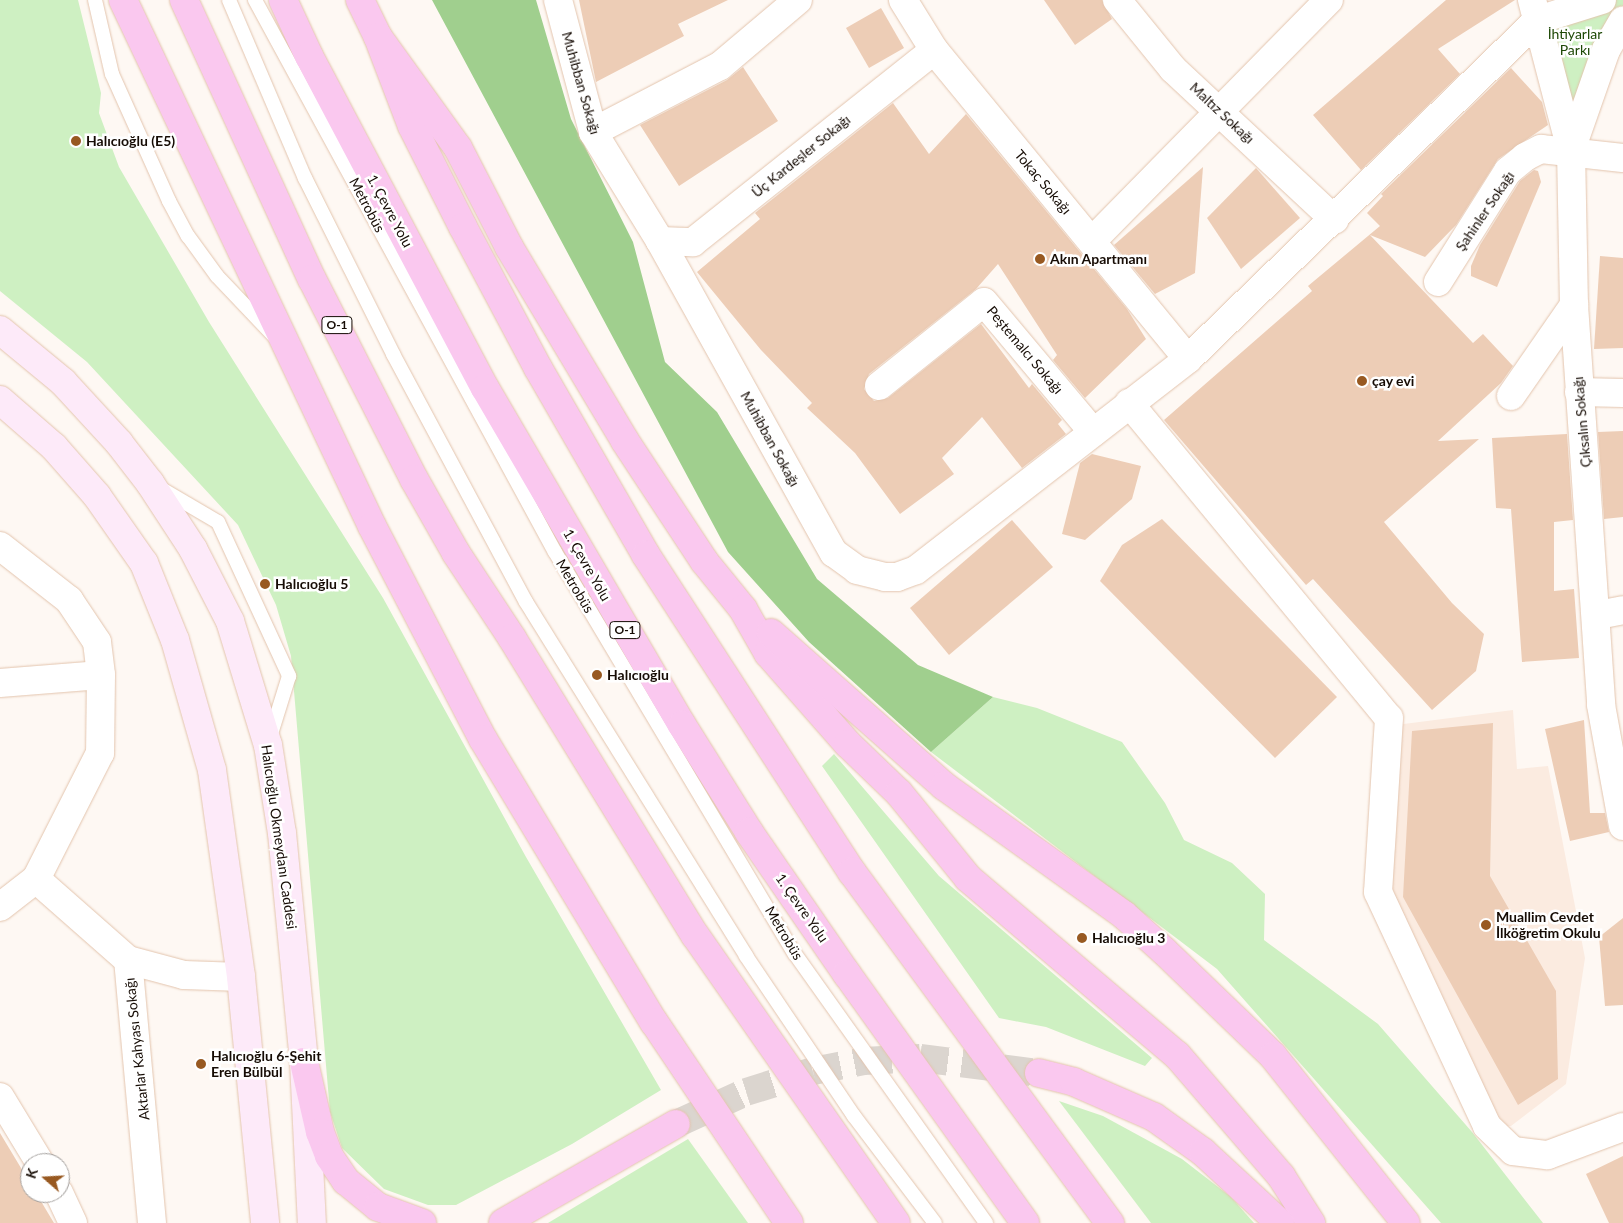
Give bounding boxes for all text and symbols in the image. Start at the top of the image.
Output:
park label: İhtiyarlar Parkı [1548,26,1602,58]
street label: Muhibban Sokağı [558,30,604,136]
street label: Maltız Sokağı [1186,79,1258,147]
street label: Üç Kardeşler Sokağı [748,111,854,201]
place label: Halıcıoğlu (E5) [86,133,175,149]
marker: Halıcıoğlu (E5) [70,135,82,147]
street label: Tokaç Sokağı [1011,146,1075,218]
street label: Şahinler Sokağı [1452,168,1518,254]
street label: 1. Çevre Yolu [364,171,416,251]
street label: Metrobüs [346,175,388,235]
place label: Akın Apartmanı [1050,251,1148,267]
marker: Akın Apartmanı [1034,253,1046,265]
street label: Peştemalcı Sokağı [983,303,1067,397]
road number: O-1 [321,316,353,334]
place label: çay evi [1372,373,1415,389]
marker: çay evi [1356,375,1368,387]
street label: Çıksalın Sokağı [1570,376,1594,468]
street label: Muhibban Sokağı [737,389,803,489]
street label: 1. Çevre Yolu [560,526,614,604]
street label: Metrobüs [552,556,598,616]
place label: Halıcıoğlu 5 [275,576,348,592]
marker: Halıcıoğlu 5 [259,578,271,590]
road number: O-1 [609,620,641,640]
place label: Halıcıoğlu [607,667,669,683]
marker: Halıcıoğlu [591,669,603,681]
street label: Halıcıoğlu Okmeydanı Caddesi [258,744,300,930]
street label: 1. Çevre Yolu [772,870,832,946]
street label: Metrobüs [761,903,807,963]
place label: Muallim Cevdet İlköğretim Okulu [1496,909,1601,942]
marker: Muallim Cevdet İlköğretim Okulu [1480,919,1492,931]
place label: Halıcıoğlu 3 [1092,930,1165,946]
marker: Halıcıoğlu 3 [1076,932,1088,944]
street label: Aktarlar Kahyası Sokağı [121,977,153,1121]
place label: Halıcıoğlu 6-Şehit Eren Bülbül [211,1048,321,1080]
marker: Halıcıoğlu 6-Şehit Eren Bülbül [195,1058,207,1070]
north arrow [20,1153,70,1203]
text: K [22,1166,41,1181]

